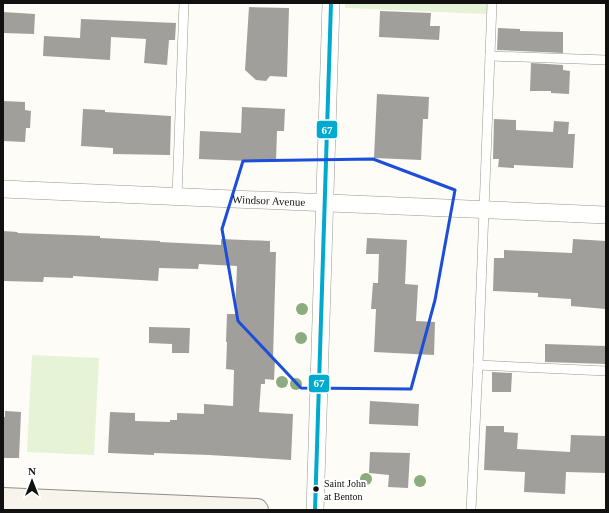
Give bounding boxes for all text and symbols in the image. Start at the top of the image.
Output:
line badge: 67 [316,120,338,139]
text: 67 [322,124,333,136]
street label: Windsor Avenue [232,193,306,208]
line badge: 67 [308,374,330,393]
text: 67 [314,377,325,389]
north arrow [12,461,52,501]
text: N [28,465,36,477]
place label: Saint John at Benton [324,478,366,502]
marker: Saint John at Benton [311,484,321,494]

